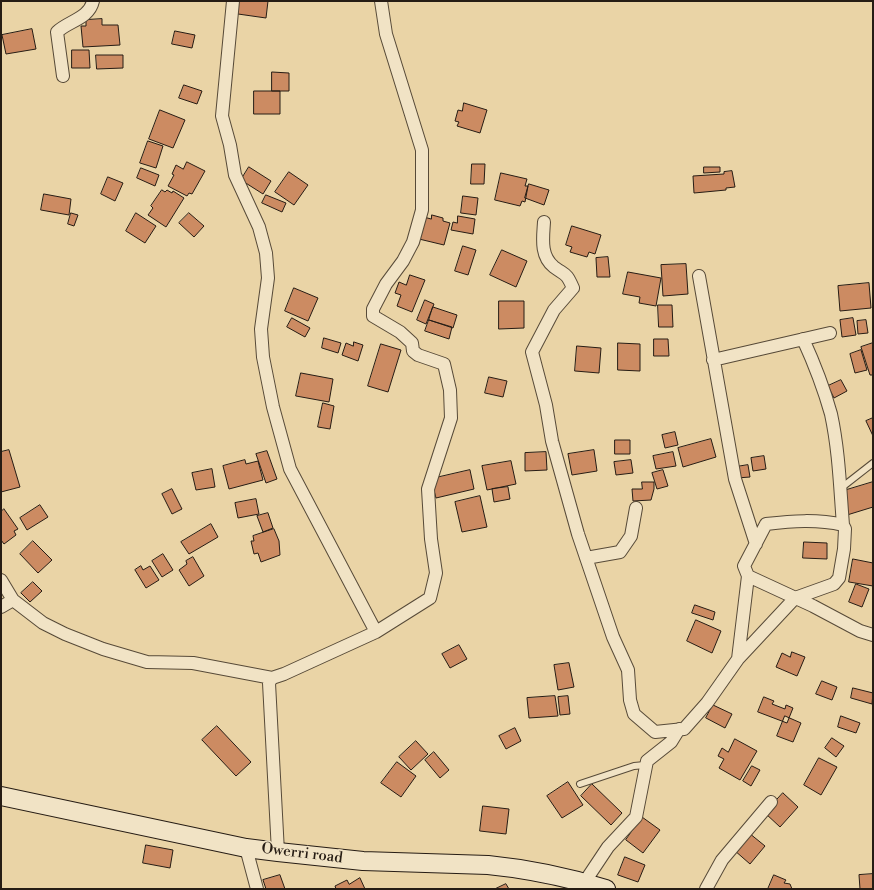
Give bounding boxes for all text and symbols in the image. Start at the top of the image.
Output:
street label: Owerri road [260,840,344,868]

